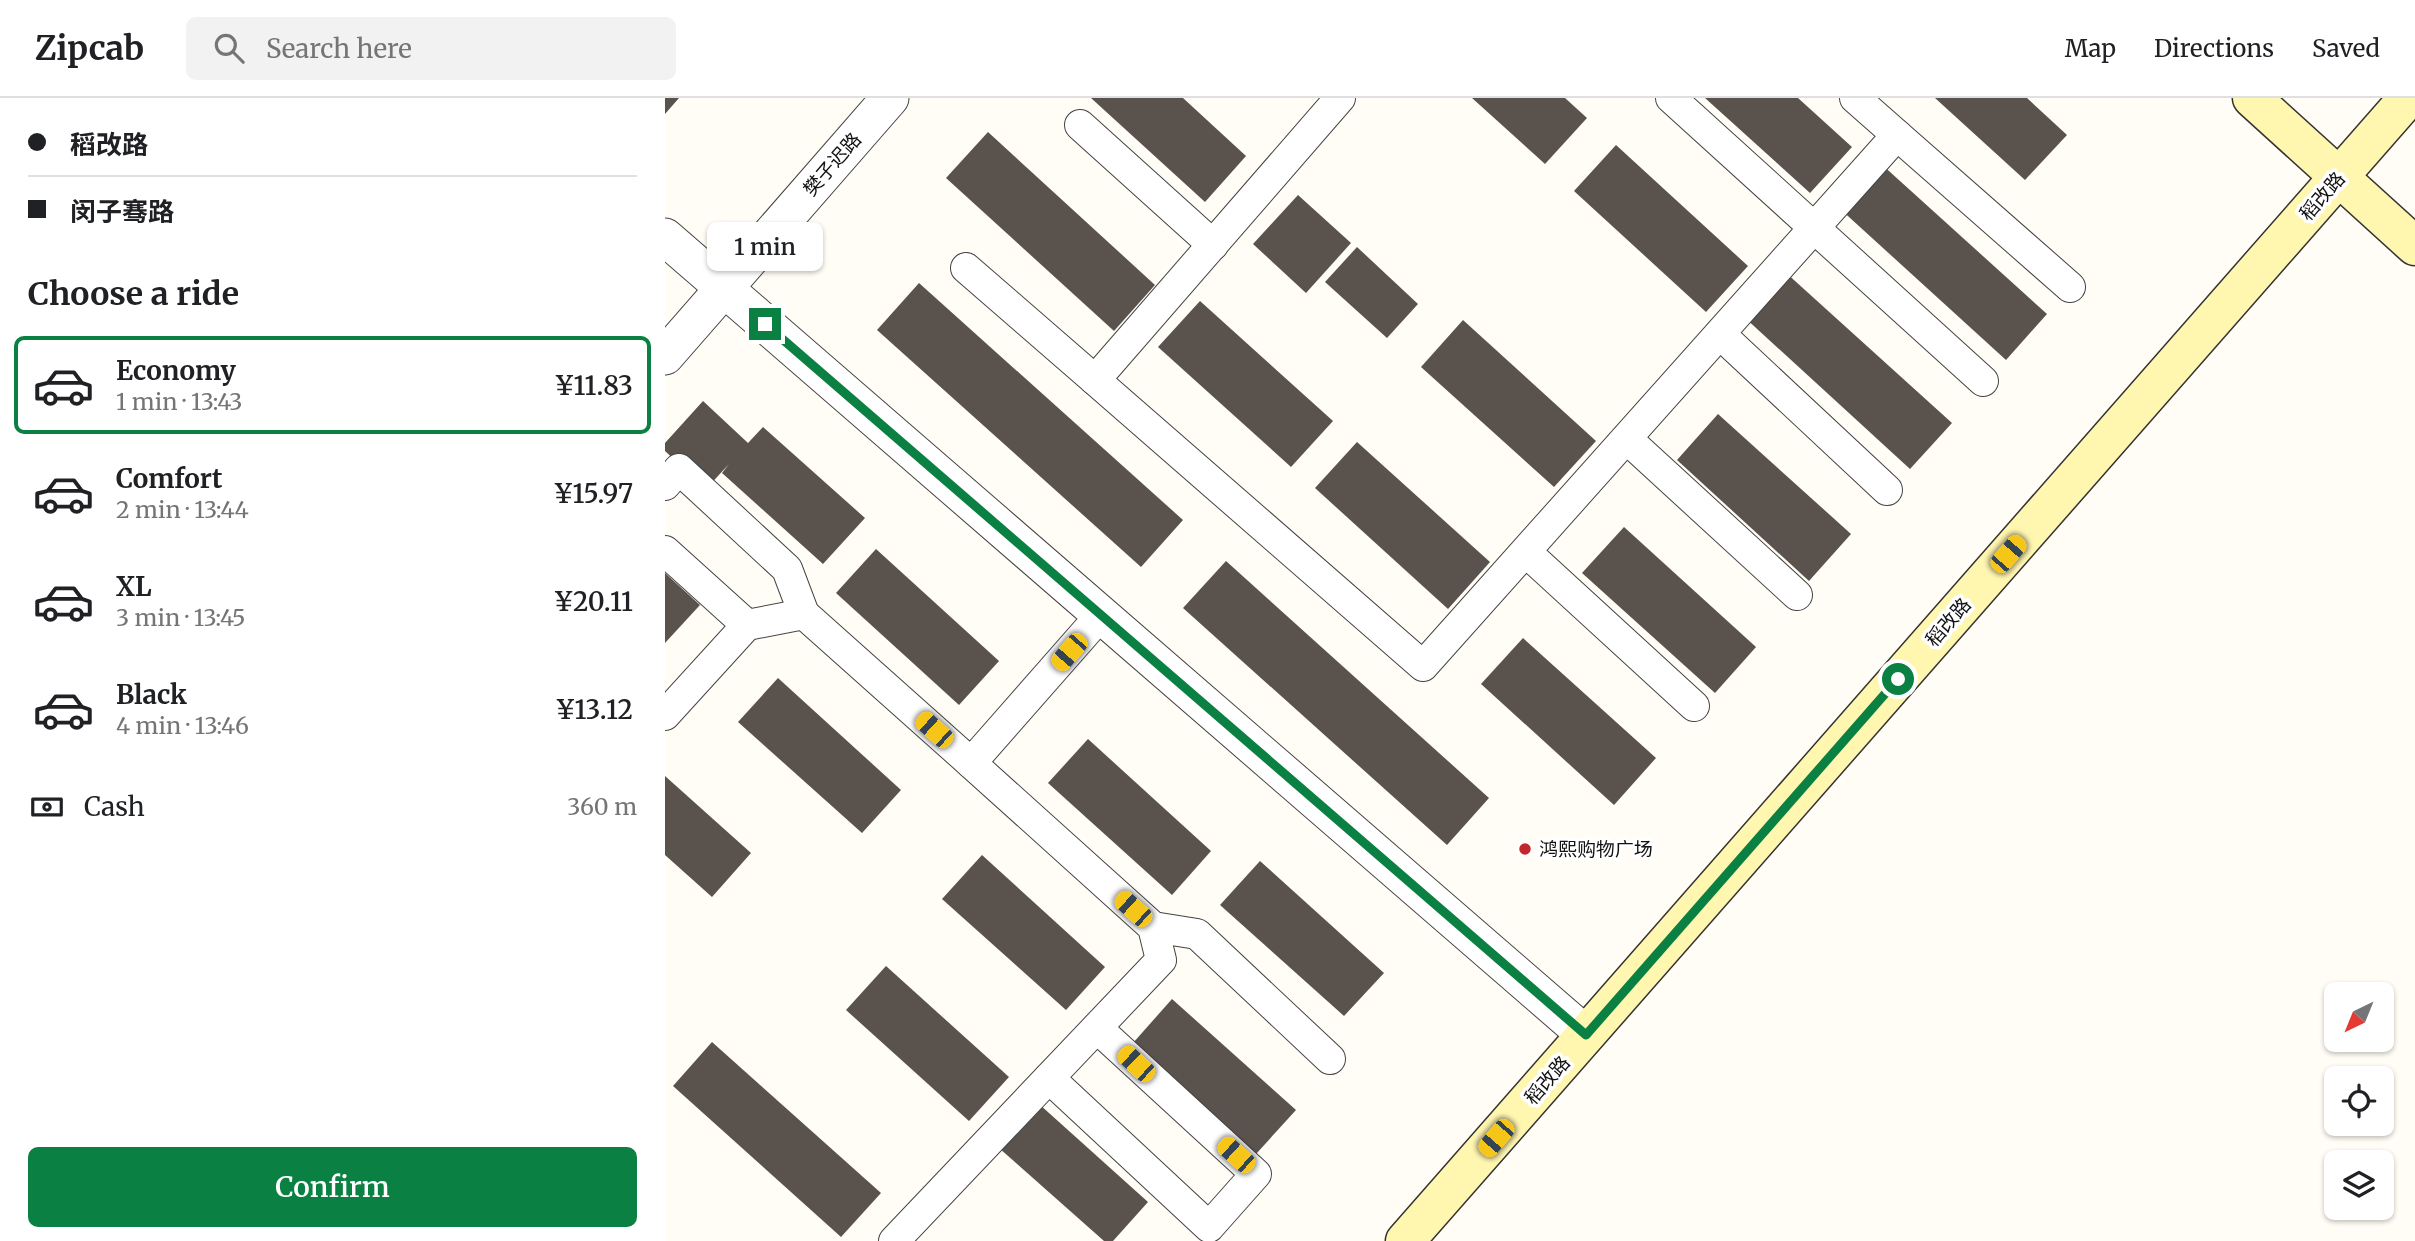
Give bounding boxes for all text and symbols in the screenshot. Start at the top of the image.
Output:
search box [186,17,676,80]
text: Zipcab [35,28,144,69]
icon: search [210,29,248,67]
text: Search here [266,32,412,65]
text: Map [2065,33,2116,64]
text: Directions [2154,33,2274,64]
text: Saved [2312,33,2380,64]
street label: 樊子迟路 [798,127,866,201]
text: 稻改路 [70,128,148,161]
street label: 稻改路 [2294,167,2350,225]
text: 闵子骞路 [70,195,174,228]
callout: 1 min [707,222,823,272]
text: 1 min [734,232,796,261]
text: Choose a ride [28,274,239,314]
route end [749,308,781,340]
icon: car [32,354,95,417]
text: Economy [116,354,236,387]
text: ¥11.83 [554,369,633,402]
text: 1 min · 13:43 [116,387,243,416]
icon: car [32,462,95,525]
text: Comfort [116,462,222,495]
text: ¥15.97 [553,477,633,510]
text: 2 min · 13:44 [116,495,249,524]
car [1987,531,2030,577]
icon: car [32,570,95,633]
text: XL [116,570,152,603]
text: ¥20.11 [554,585,633,618]
street label: 稻改路 [1920,593,1976,651]
text: 3 min · 13:45 [116,603,246,632]
car [1048,629,1091,675]
route start [1882,663,1914,695]
icon: car [32,678,95,741]
text: Black [116,678,187,711]
text: ¥13.12 [555,693,633,726]
car [912,708,957,752]
text: 4 min · 13:46 [116,711,249,740]
icon: cash [28,788,66,826]
text: Cash [84,790,145,823]
text: 360 m [567,792,637,821]
place label: 鸿熙购物广场 [1539,837,1653,861]
marker: 鸿熙购物广场 [1517,841,1533,857]
car [1111,887,1156,931]
north arrow [2324,982,2394,1052]
map controls [2324,982,2394,1220]
car [1114,1042,1159,1086]
street label: 稻改路 [1519,1051,1575,1109]
button: locate [2324,1066,2394,1136]
car [1475,1115,1518,1161]
car [1214,1133,1259,1177]
button: Confirm [28,1147,637,1227]
button: layers [2324,1150,2394,1220]

